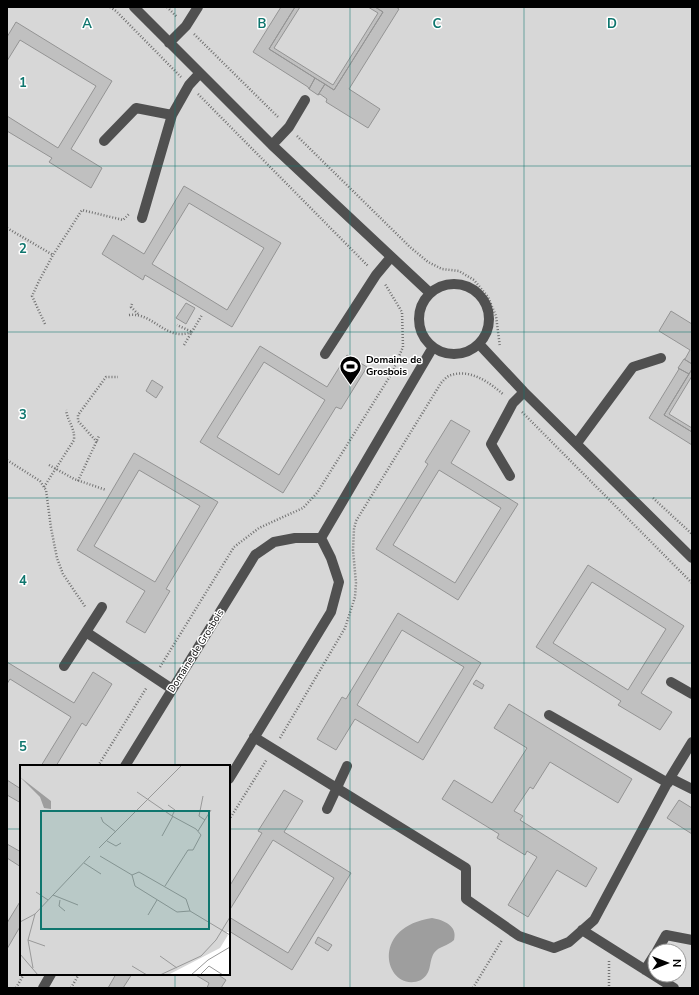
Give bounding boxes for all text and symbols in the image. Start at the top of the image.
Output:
text: A [82,15,92,33]
text: B [258,15,267,33]
text: C [433,15,442,33]
text: D [607,15,617,33]
text: 1 [19,74,27,92]
text: 2 [19,240,27,258]
sports icon: Domaine de Grosbois [337,353,363,386]
place label: Domaine de Grosbois [366,353,422,379]
text: 3 [19,406,27,424]
text: 4 [19,572,27,590]
street label: Domaine de Grosbois [165,606,228,695]
text: 5 [19,738,27,756]
inset map [20,765,230,975]
north arrow [647,943,687,983]
text: N [669,959,684,967]

